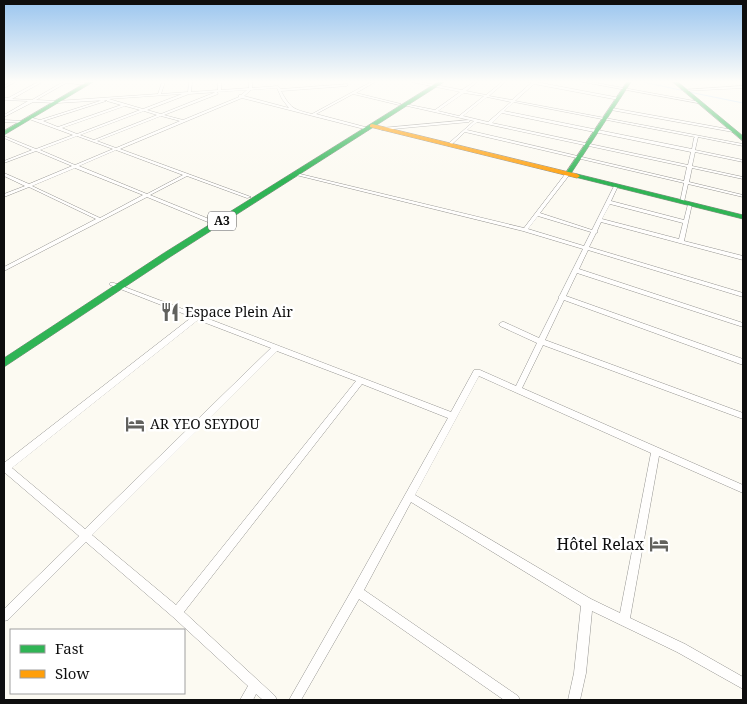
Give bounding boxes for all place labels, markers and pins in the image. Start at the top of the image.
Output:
restaurant icon: Espace Plein Air [159,301,181,323]
place label: Espace Plein Air [185,302,293,321]
hotel icon: AR YEO SEYDOU [124,413,146,435]
place label: AR YEO SEYDOU [150,414,260,433]
place label: Hôtel Relax [556,533,645,555]
hotel icon: Hôtel Relax [648,533,670,555]

